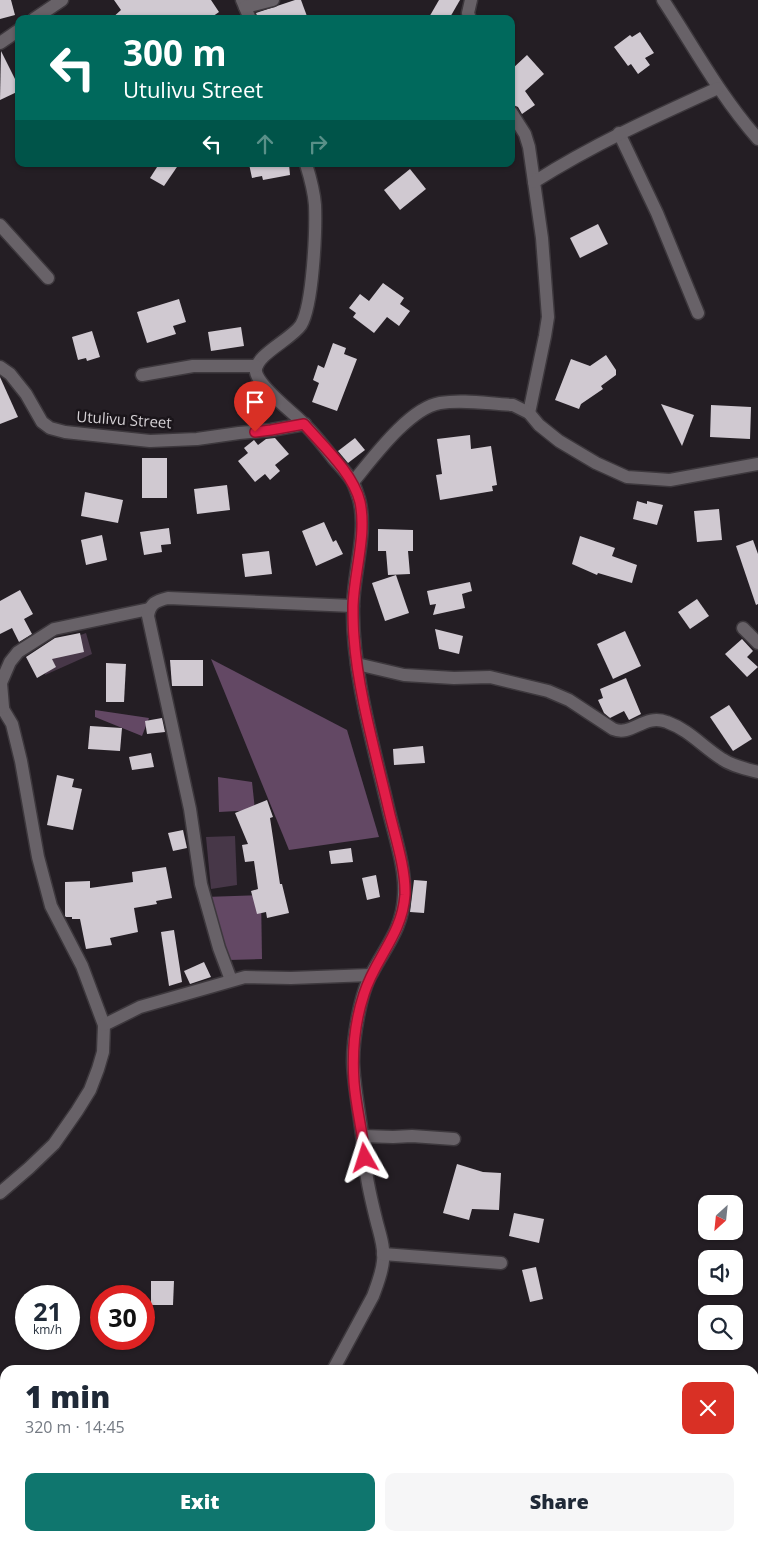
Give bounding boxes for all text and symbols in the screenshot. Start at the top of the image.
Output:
text: 300 m [123,29,227,76]
icon: left [40,35,105,100]
text: Utulivu Street [123,74,263,104]
icon: left [198,130,226,158]
icon: ahead [251,130,279,158]
icon: right [304,130,332,158]
pin [234,381,276,432]
icon: arrive [241,388,269,416]
street label: Utulivu Street [76,406,172,432]
position arrow [338,1131,390,1183]
north arrow [698,1195,742,1240]
map controls [698,1195,743,1350]
button: sound [698,1250,743,1295]
speed limit sign: 30 [90,1285,155,1350]
text: 21 [33,1294,62,1328]
button: search [698,1305,743,1350]
text: km/h [33,1321,62,1338]
text: 1 min [25,1376,110,1417]
button: close [682,1382,734,1434]
text: 320 m · 14:45 [25,1416,125,1438]
button: Exit [25,1473,375,1531]
button: Share [385,1473,734,1531]

